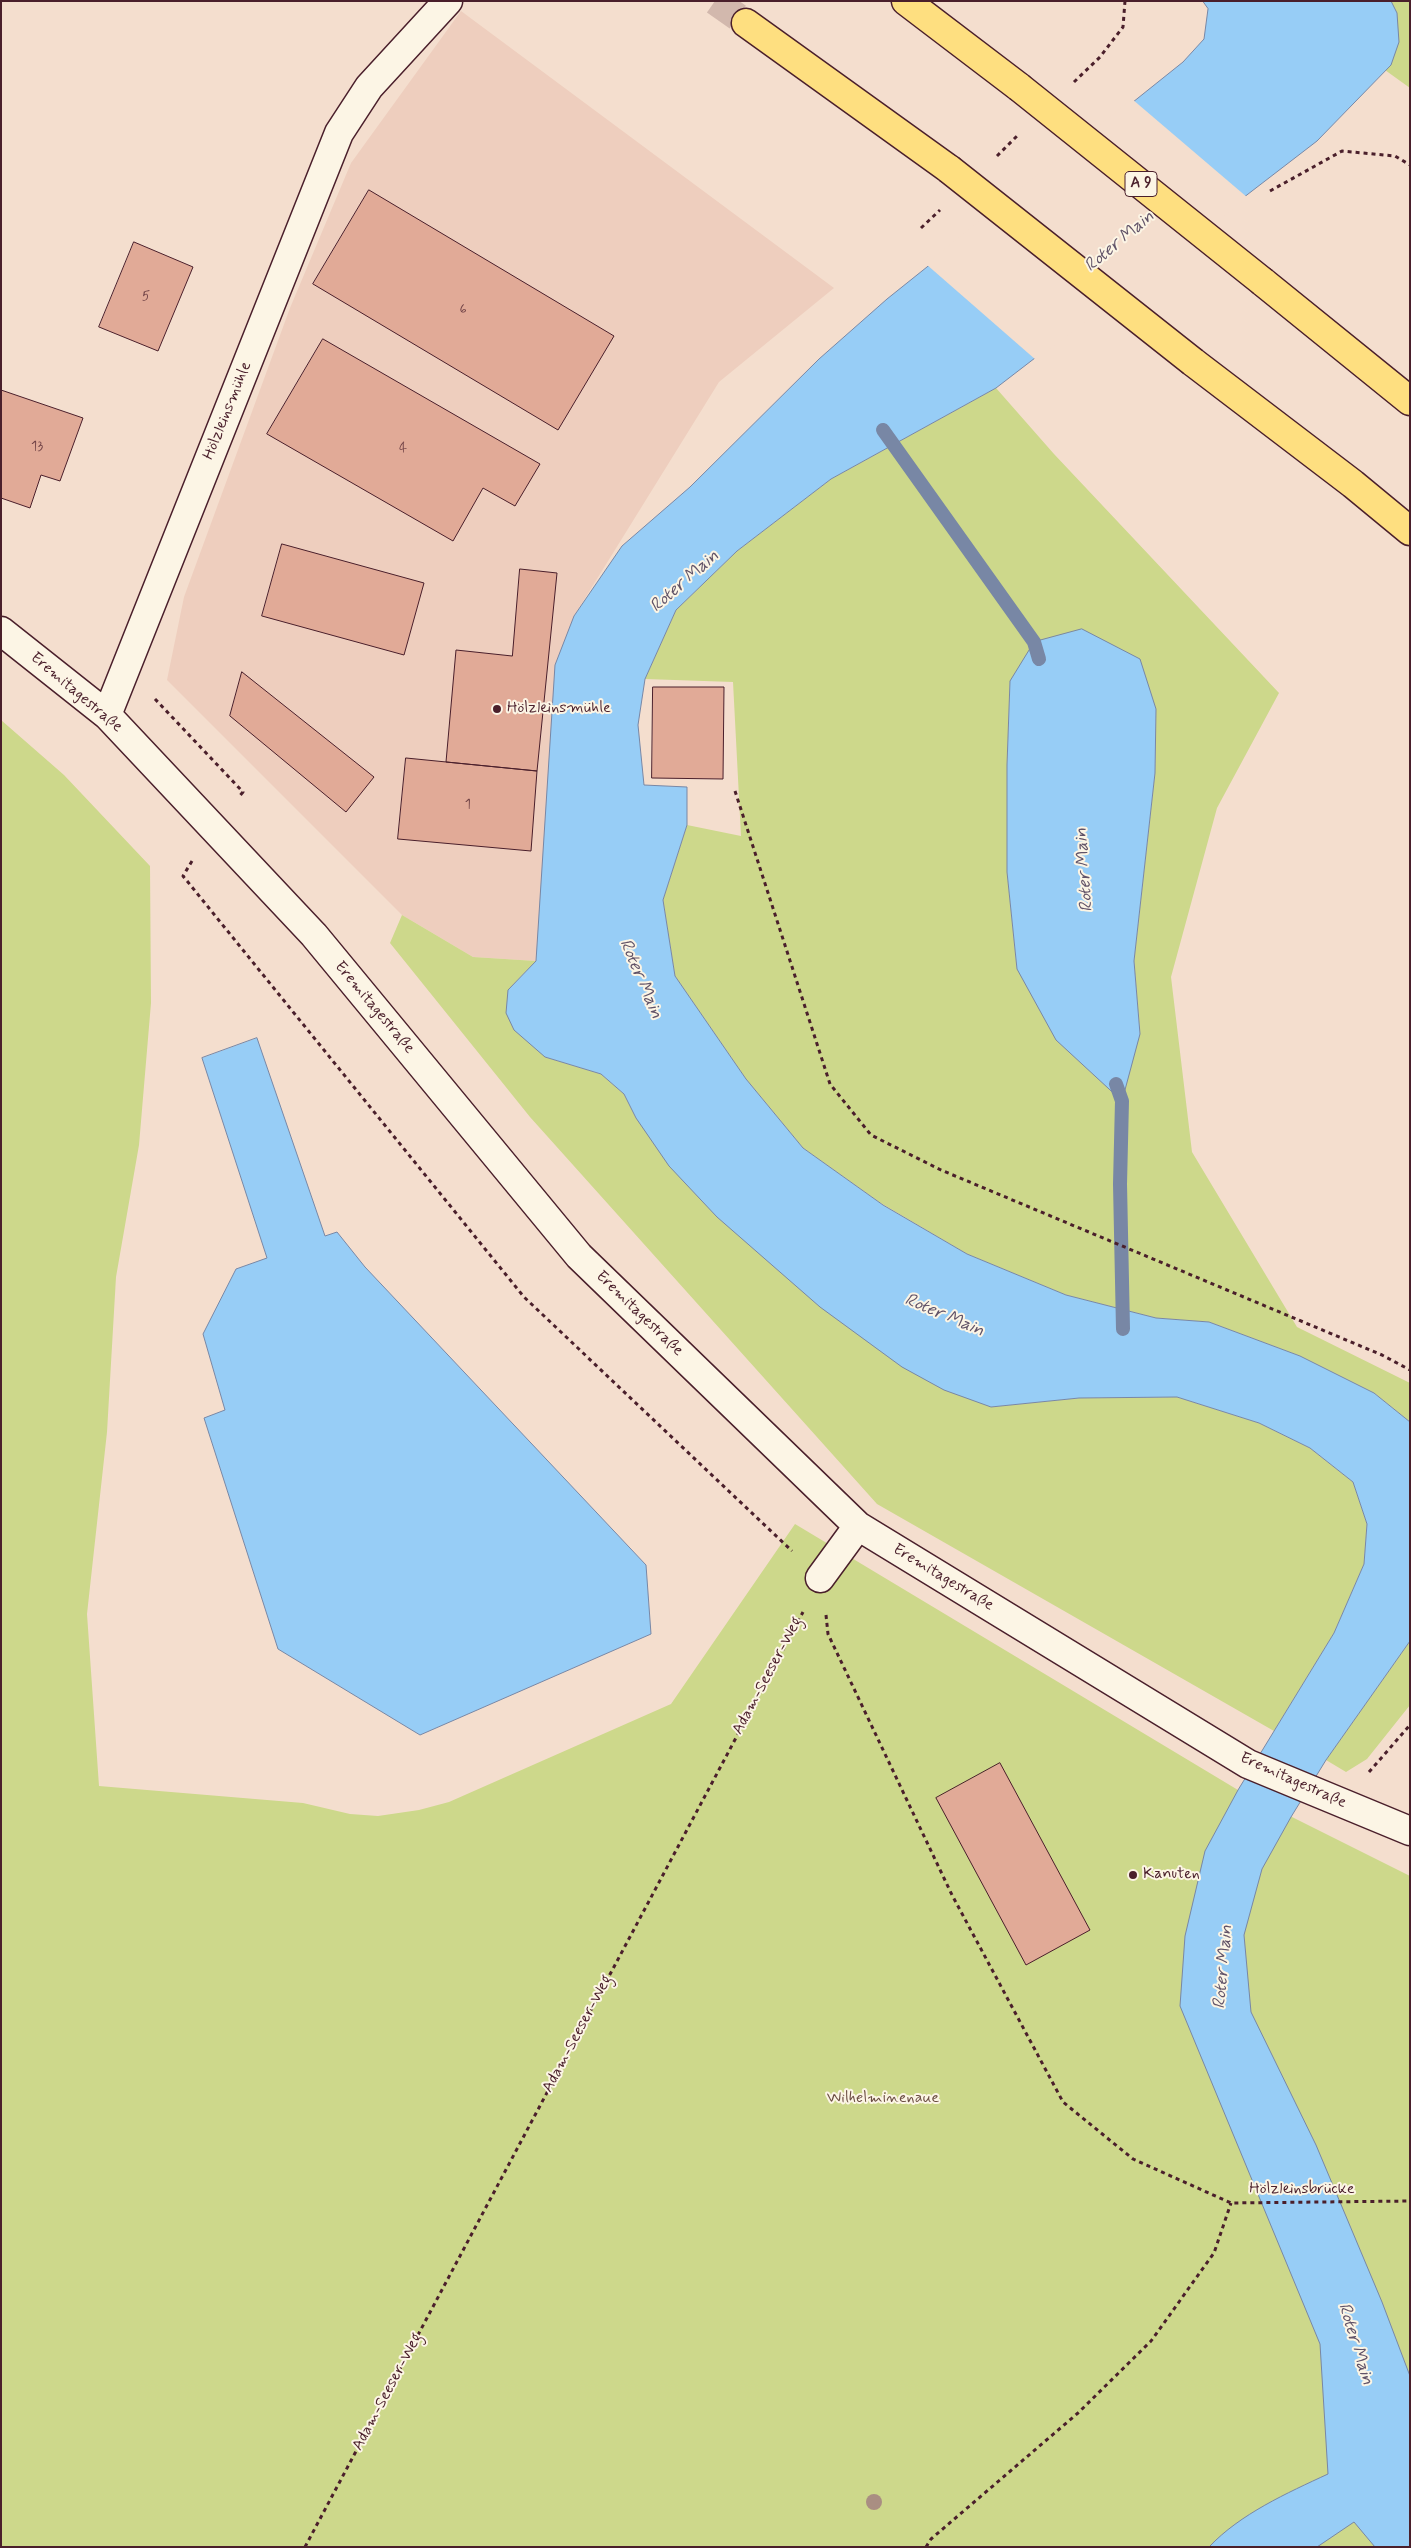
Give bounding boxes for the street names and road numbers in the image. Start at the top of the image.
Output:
road number: A 9 [1125,172,1157,196]
street label: Hölzleinsmühle [200,359,256,463]
street label: Eremitagestraße [26,649,126,737]
street label: Eremitagestraße [330,958,418,1058]
street label: Eremitagestraße [591,1267,687,1361]
street label: Eremitagestraße [889,1540,997,1616]
street label: Adam-Seeser-Weg [729,1614,807,1738]
street label: Eremitagestraße [1237,1749,1349,1813]
street label: Adam-Seeser-Weg [539,1972,617,2096]
street label: Hölzleinsbrücke [1249,2180,1355,2200]
street label: Adam-Seeser-Weg [349,2330,427,2454]

